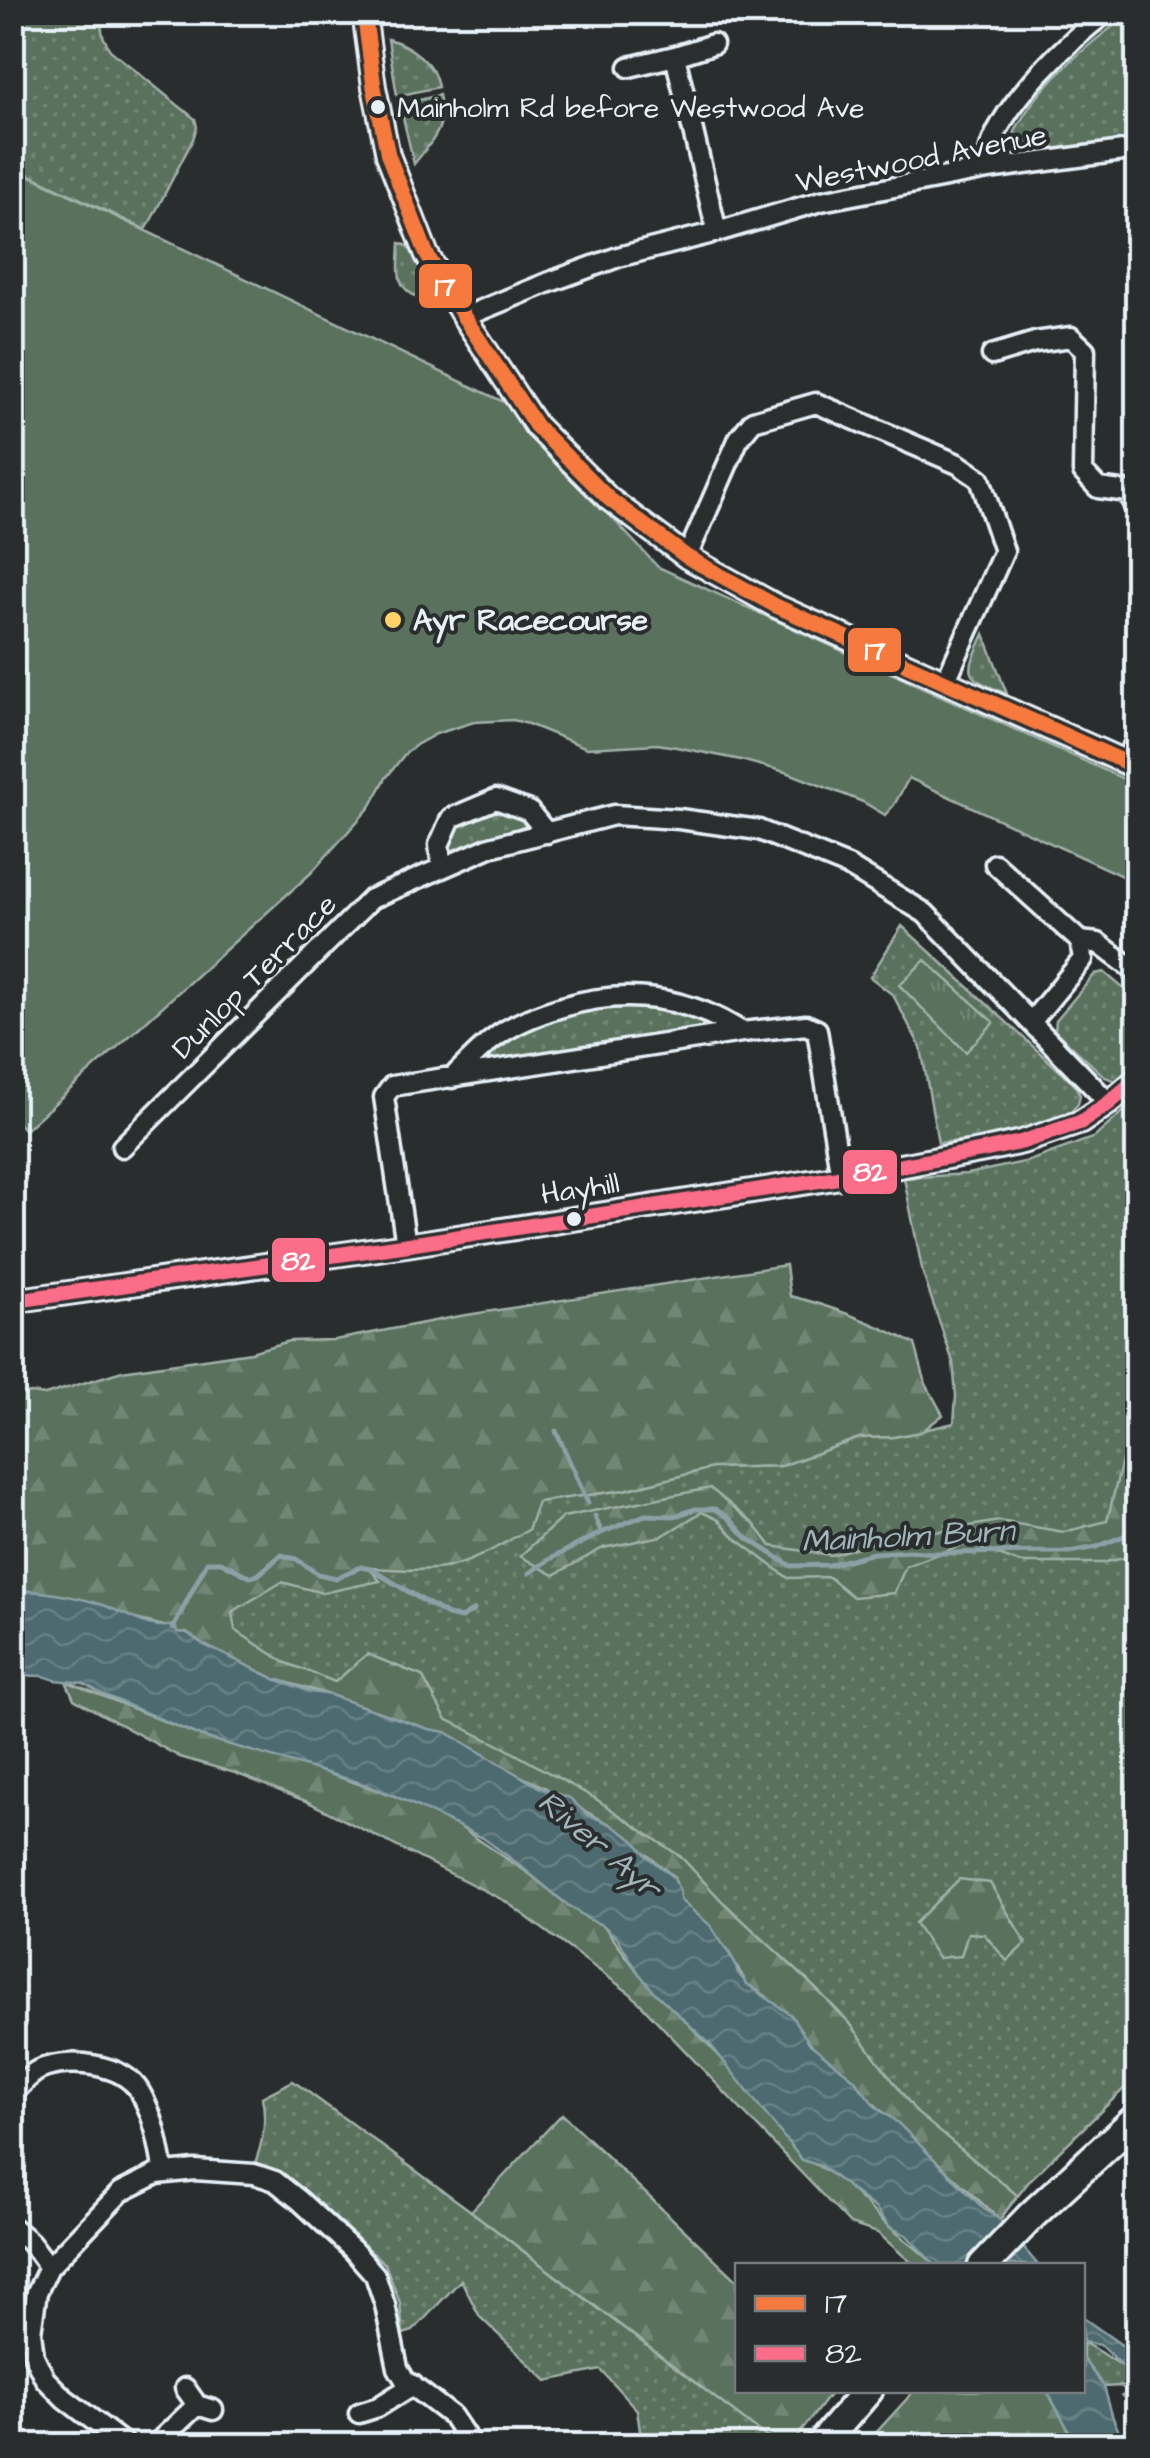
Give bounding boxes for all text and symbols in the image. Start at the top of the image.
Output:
place label: Mainholm Rd before Westwood Ave [397,89,864,128]
marker: Mainholm Rd before Westwood Ave [368,97,388,117]
street label: Westwood Avenue [792,114,1050,204]
line badge: 17 [417,262,474,310]
text: 17 [435,268,456,307]
place label: Ayr Racecourse [413,600,648,644]
marker: Ayr Racecourse [382,609,404,631]
line badge: 17 [846,626,903,674]
text: 17 [865,632,886,671]
street label: Dunlop Terrace [163,885,347,1069]
line badge: 82 [841,1148,899,1196]
text: 82 [853,1153,888,1192]
street label: Hayhill [538,1162,622,1217]
unlabelled marker [564,1209,584,1229]
line badge: 82 [270,1236,327,1284]
text: 82 [281,1242,316,1281]
water label: Mainholm Burn [801,1508,1019,1565]
water label: River Ayr [527,1780,673,1913]
legend [735,2263,1085,2393]
text: 17 [825,2283,847,2325]
text: 82 [825,2333,862,2375]

